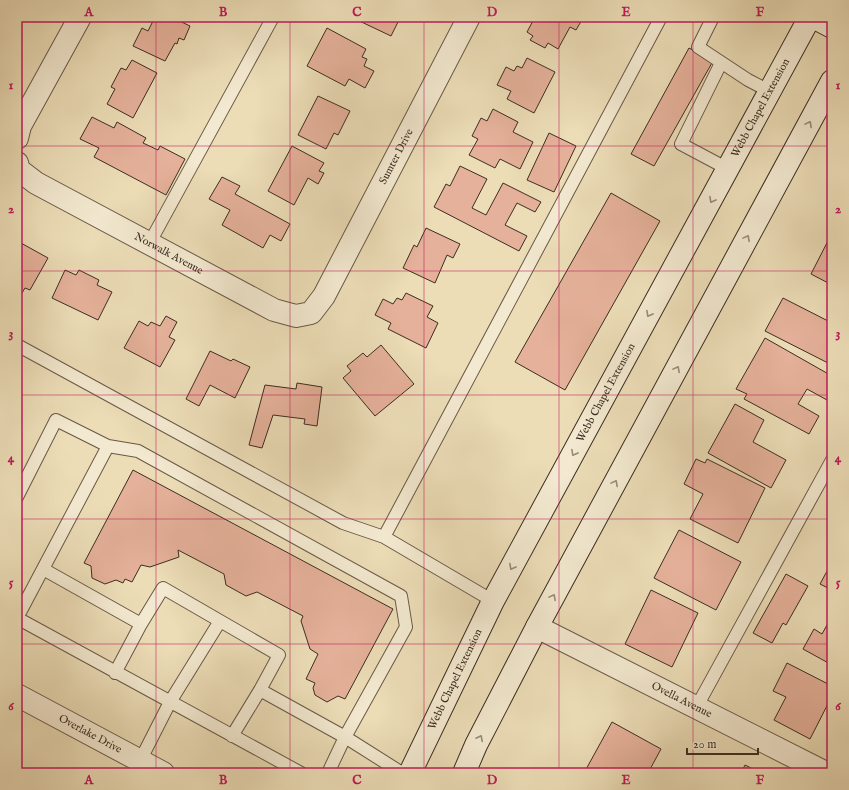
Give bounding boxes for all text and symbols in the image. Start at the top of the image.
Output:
text: A [84,4,95,21]
text: B [219,4,228,21]
text: C [352,4,362,21]
text: D [487,4,498,21]
text: E [621,4,631,21]
text: F [756,4,765,21]
street label: Webb Chapel Extension [728,56,793,160]
text: 1 [9,77,14,94]
text: 1 [836,77,841,94]
one-way arrow [804,121,812,128]
street label: Sumter Drive [376,126,417,187]
one-way arrow [709,195,716,203]
text: 2 [8,201,14,218]
text: 2 [835,201,841,218]
street label: Norwalk Avenue [132,230,206,278]
one-way arrow [743,235,750,242]
one-way arrow [647,310,654,317]
text: 3 [9,325,14,342]
text: 3 [836,325,841,342]
street label: Webb Chapel Extension [574,341,639,445]
one-way arrow [672,366,679,373]
one-way arrow [571,448,579,456]
text: 4 [8,450,15,467]
text: 4 [835,450,842,467]
one-way arrow [610,480,617,487]
one-way arrow [509,563,516,570]
text: 5 [9,574,14,591]
text: 5 [836,574,841,591]
one-way arrow [548,594,556,602]
street label: Webb Chapel Extension [425,626,486,732]
street label: Ovella Avenue [649,679,714,721]
text: 6 [8,698,14,715]
text: 6 [835,698,841,715]
street label: Overlake Drive [56,711,124,757]
scale bar [687,730,758,756]
one-way arrow [475,734,483,742]
text: 20 m [693,737,716,752]
text: A [84,772,95,789]
text: B [219,772,228,789]
text: C [352,772,362,789]
text: D [487,772,498,789]
text: E [621,772,631,789]
text: F [756,772,765,789]

